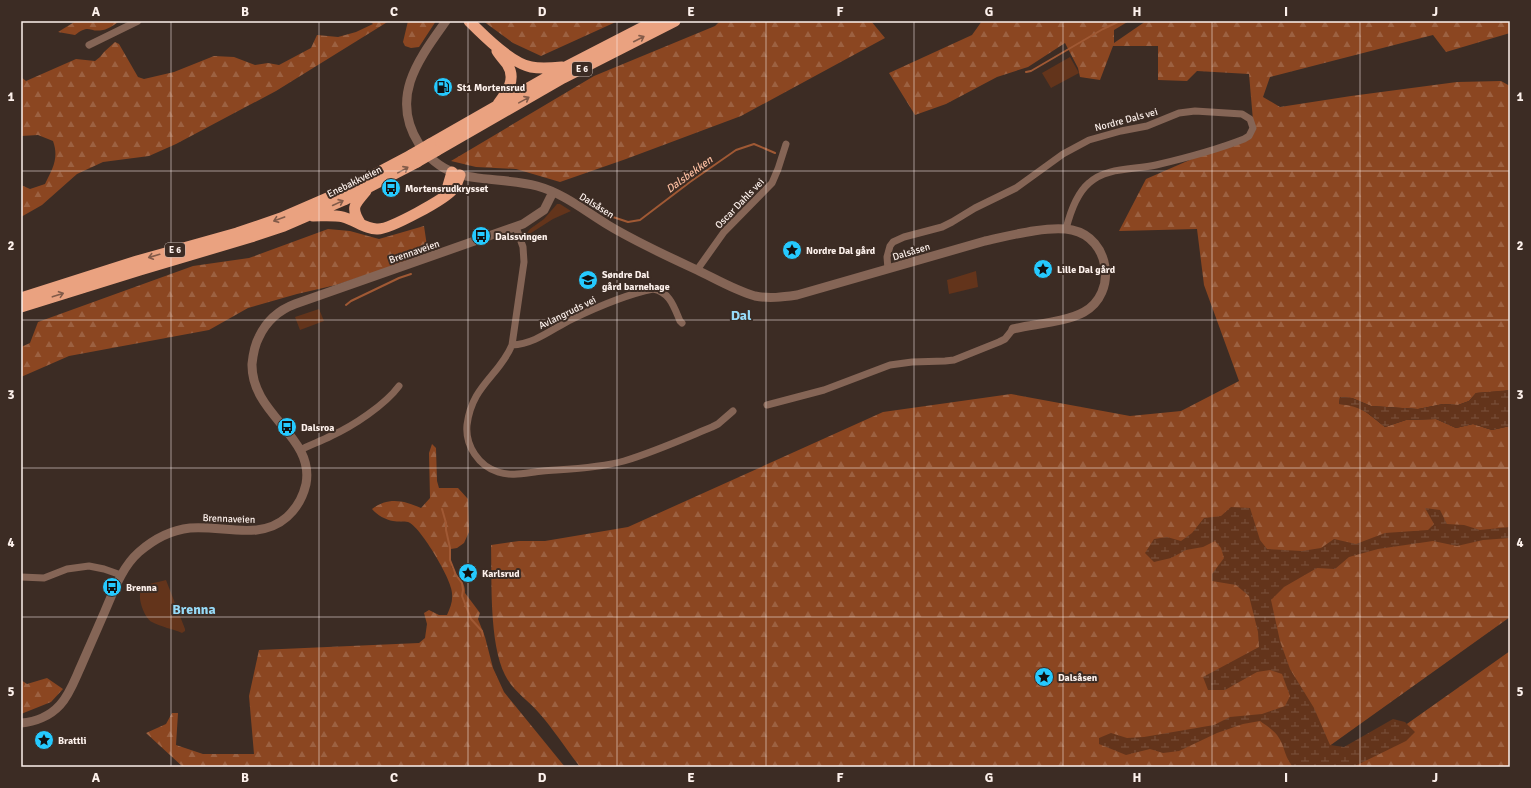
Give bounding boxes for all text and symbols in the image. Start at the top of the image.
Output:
text: A [92,4,101,20]
text: B [241,4,249,20]
text: C [390,4,398,20]
text: D [538,4,547,20]
text: E [687,4,695,20]
text: F [837,4,844,20]
text: G [985,4,993,20]
text: H [1133,4,1141,20]
text: I [1284,4,1288,20]
text: J [1432,4,1438,20]
one-way arrow [632,35,644,42]
road number: E 6 [572,62,592,76]
fuel station icon: St1 Mortensrud [432,76,454,98]
place label: St1 Mortensrud [457,82,526,94]
text: 1 [7,89,15,105]
text: 1 [1516,89,1524,105]
one-way arrow [518,96,530,104]
street label: Nordre Dals vei [1093,106,1159,134]
water label: Dalsbekken [664,153,716,196]
street label: Enebakkveien [325,164,384,200]
one-way arrow [397,165,409,173]
street label: Oscar Dahls vei [713,176,767,231]
bus stop icon: Mortensrudkrysset [380,177,402,199]
place label: Mortensrudkrysset [405,183,489,195]
street label: Dalsåsen [577,191,616,221]
one-way arrow [332,198,344,206]
one-way arrow [273,215,285,223]
bus stop icon: Dalssvingen [470,225,492,247]
place label: Dalssvingen [495,231,548,243]
text: 2 [7,238,15,254]
street label: Brennaveien [387,238,441,266]
text: 2 [1516,238,1524,254]
place icon: Nordre Dal gård [781,239,803,261]
street label: Dalsåsen [891,241,932,263]
road number: E 6 [165,243,185,257]
place label: Nordre Dal gård [806,245,876,257]
one-way arrow [148,253,161,260]
place icon: Lille Dal gård [1032,258,1054,280]
place label: Lille Dal gård [1057,264,1116,276]
school or university icon: Søndre Dal gård barnehage [577,269,599,291]
place label: Søndre Dal gård barnehage [602,269,670,293]
one-way arrow [51,291,64,298]
street label: Avlangruds vei [537,294,598,332]
district label: Dal [731,307,752,324]
text: 3 [7,387,15,403]
text: 3 [1516,387,1524,403]
bus stop icon: Dalsroa [276,416,298,438]
place label: Dalsroa [301,422,334,434]
street label: Brennaveien [202,512,256,526]
text: 4 [7,535,15,551]
text: 4 [1516,535,1524,551]
place icon: Karlsrud [457,562,479,584]
place label: Karlsrud [482,568,520,580]
bus stop icon: Brenna [101,576,123,598]
place label: Brenna [126,582,157,594]
district label: Brenna [172,601,216,618]
place icon: Dalsåsen [1033,666,1055,688]
place label: Dalsåsen [1058,672,1098,684]
text: 5 [7,684,15,700]
text: 5 [1516,684,1524,700]
place icon: Brattli [33,729,55,751]
place label: Brattli [58,735,87,747]
text: A [92,770,101,786]
text: B [241,770,249,786]
text: C [390,770,398,786]
text: D [538,770,547,786]
text: E [687,770,695,786]
text: F [837,770,844,786]
text: G [985,770,993,786]
text: H [1133,770,1141,786]
text: I [1284,770,1288,786]
text: J [1432,770,1438,786]

